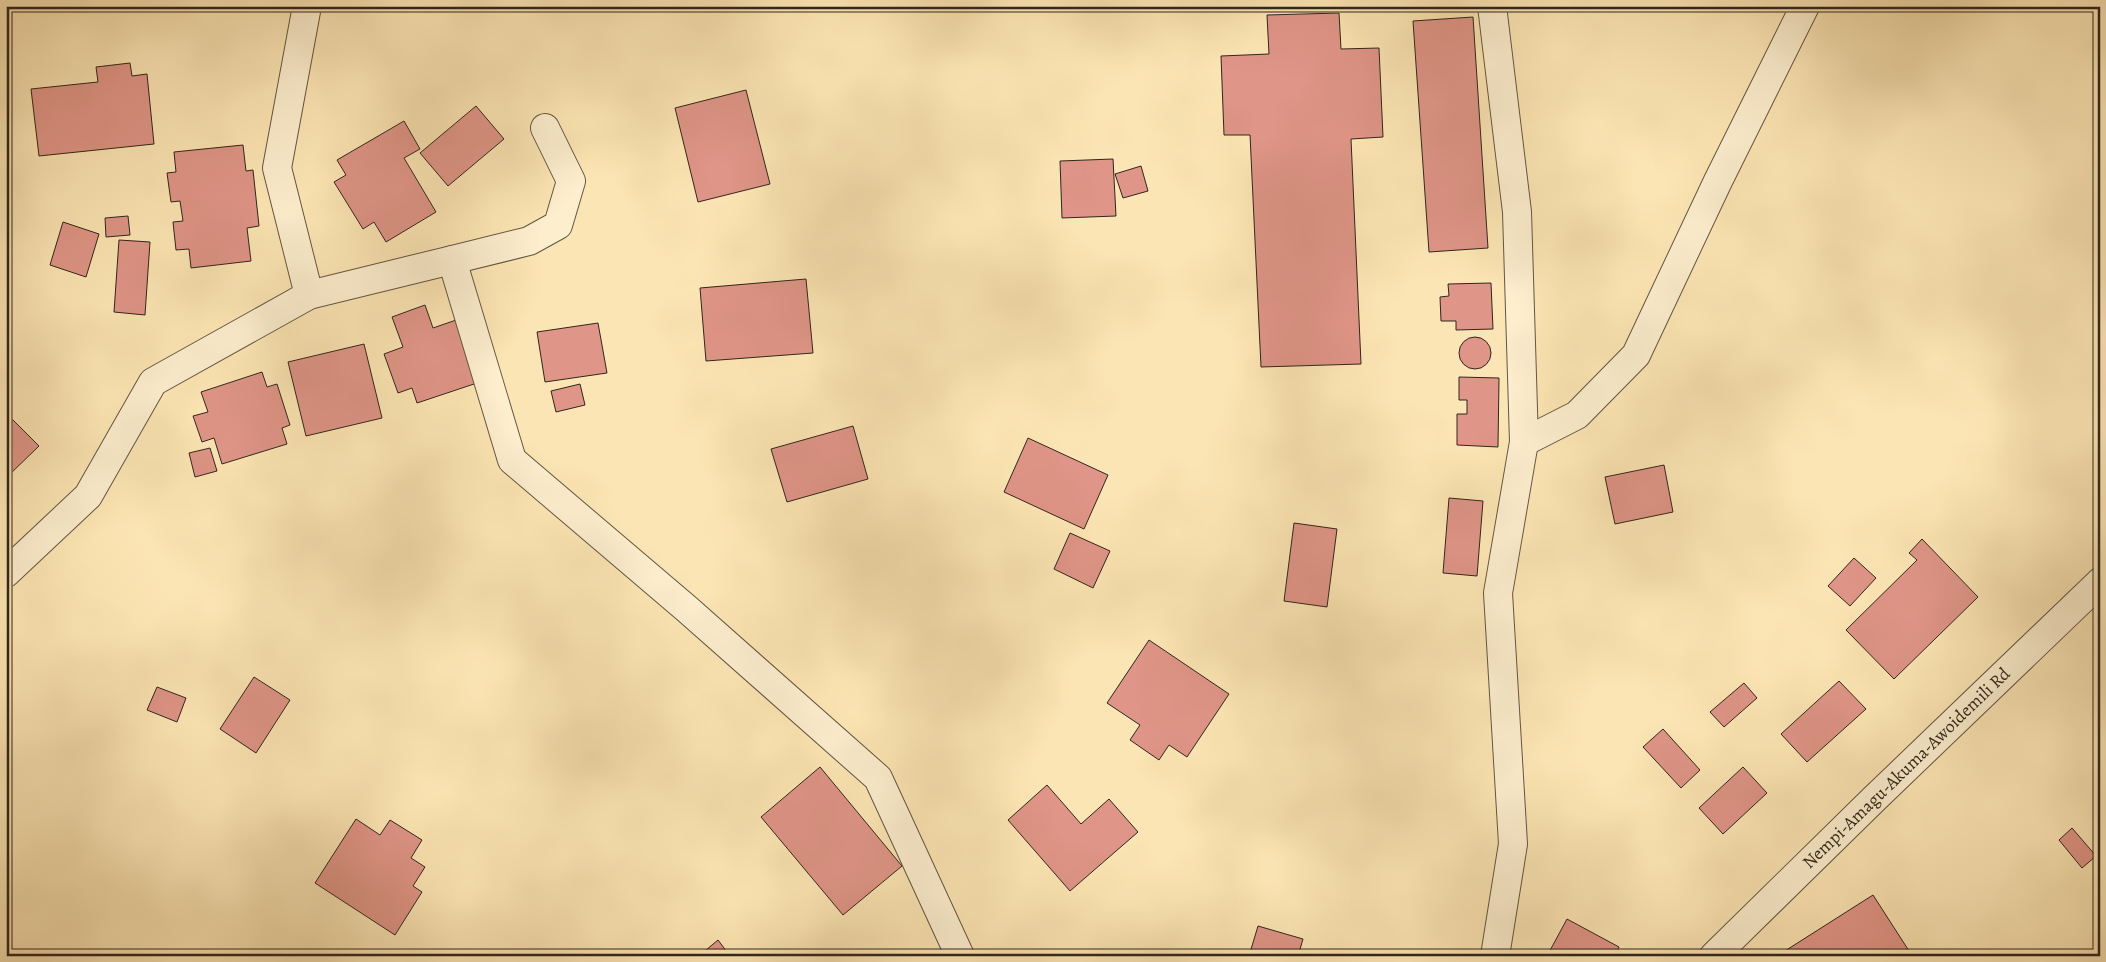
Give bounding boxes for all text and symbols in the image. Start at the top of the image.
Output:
street label: Nempi-Amagu-Akuma-Awoidemili Rd [1797,662,2015,874]

